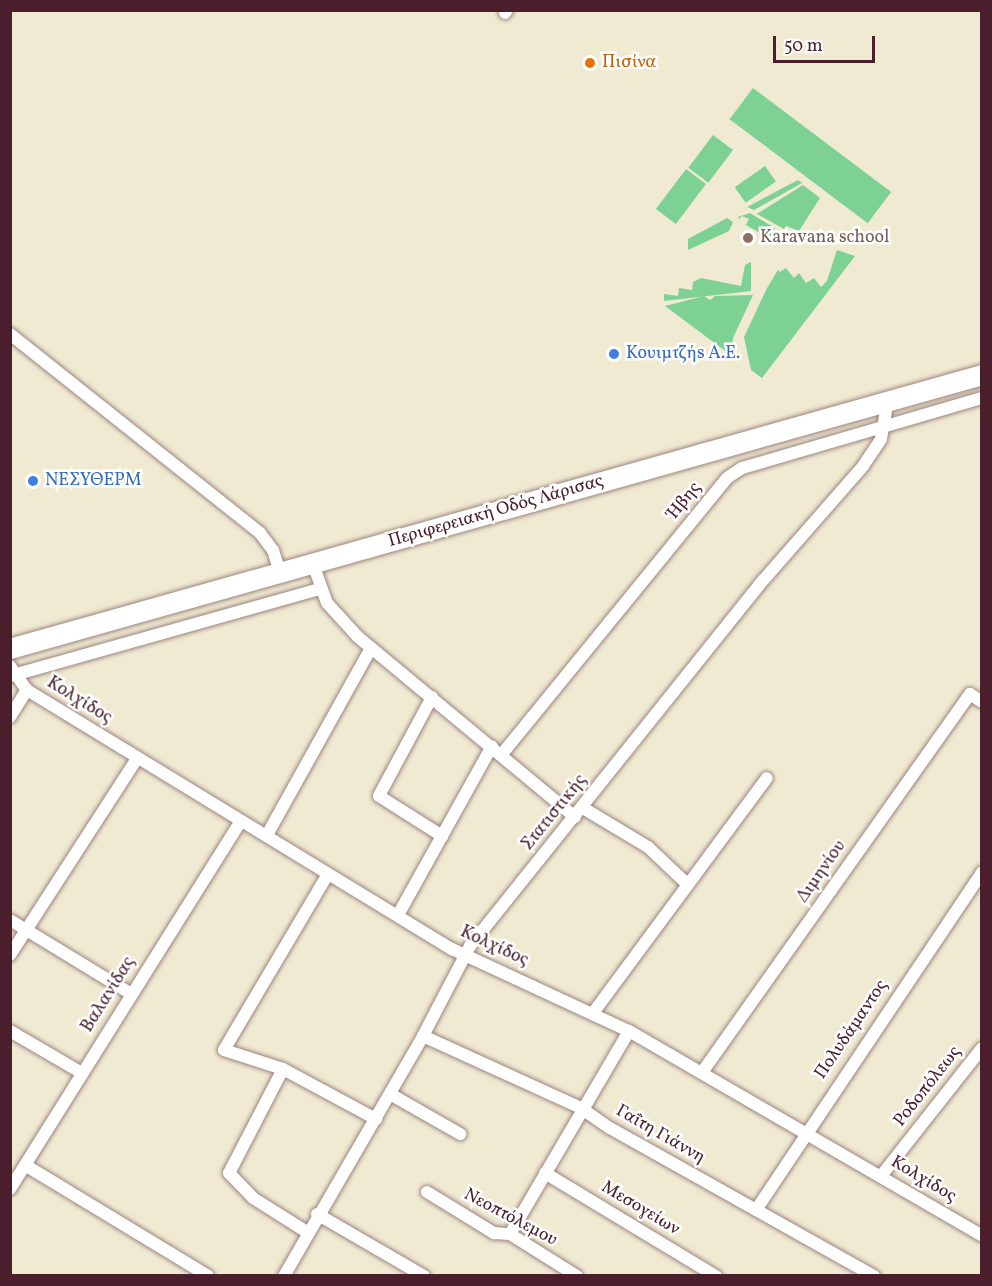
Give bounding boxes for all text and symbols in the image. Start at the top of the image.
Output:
scale bar [776,24,878,62]
text: 50 m [784,34,823,59]
place label: Πισίνα [602,52,656,74]
marker: Πισίνα [583,56,597,70]
place label: Karavana school [760,227,889,249]
marker: Karavana school [741,231,755,245]
place label: Κουιμτζήs Α.Ε. [626,343,740,365]
marker: Κουιμτζήs Α.Ε. [607,347,621,361]
place label: ΝΕΣΥΘΕΡΜ [45,470,142,492]
street label: Περιφερειακή Οδός Λάρισας [386,471,606,553]
marker: ΝΕΣΥΘΕΡΜ [26,474,40,488]
street label: Ήβης [664,478,706,524]
street label: Κολχίδος [42,673,116,729]
street label: Στατιστικής [518,771,592,855]
street label: Διμηνίου [793,837,851,907]
street label: Κολχίδος [456,922,532,972]
street label: Βαλανίδας [77,953,141,1037]
street label: Πολυδάμαντος [811,976,893,1084]
street label: Ροδοπόλεως [890,1042,966,1132]
street label: Γαΐτη Γιάννη [611,1101,709,1169]
street label: Κολχίδος [886,1152,960,1208]
street label: Μεσογείων [597,1177,683,1241]
street label: Νεοπτόλεμου [460,1184,560,1252]

